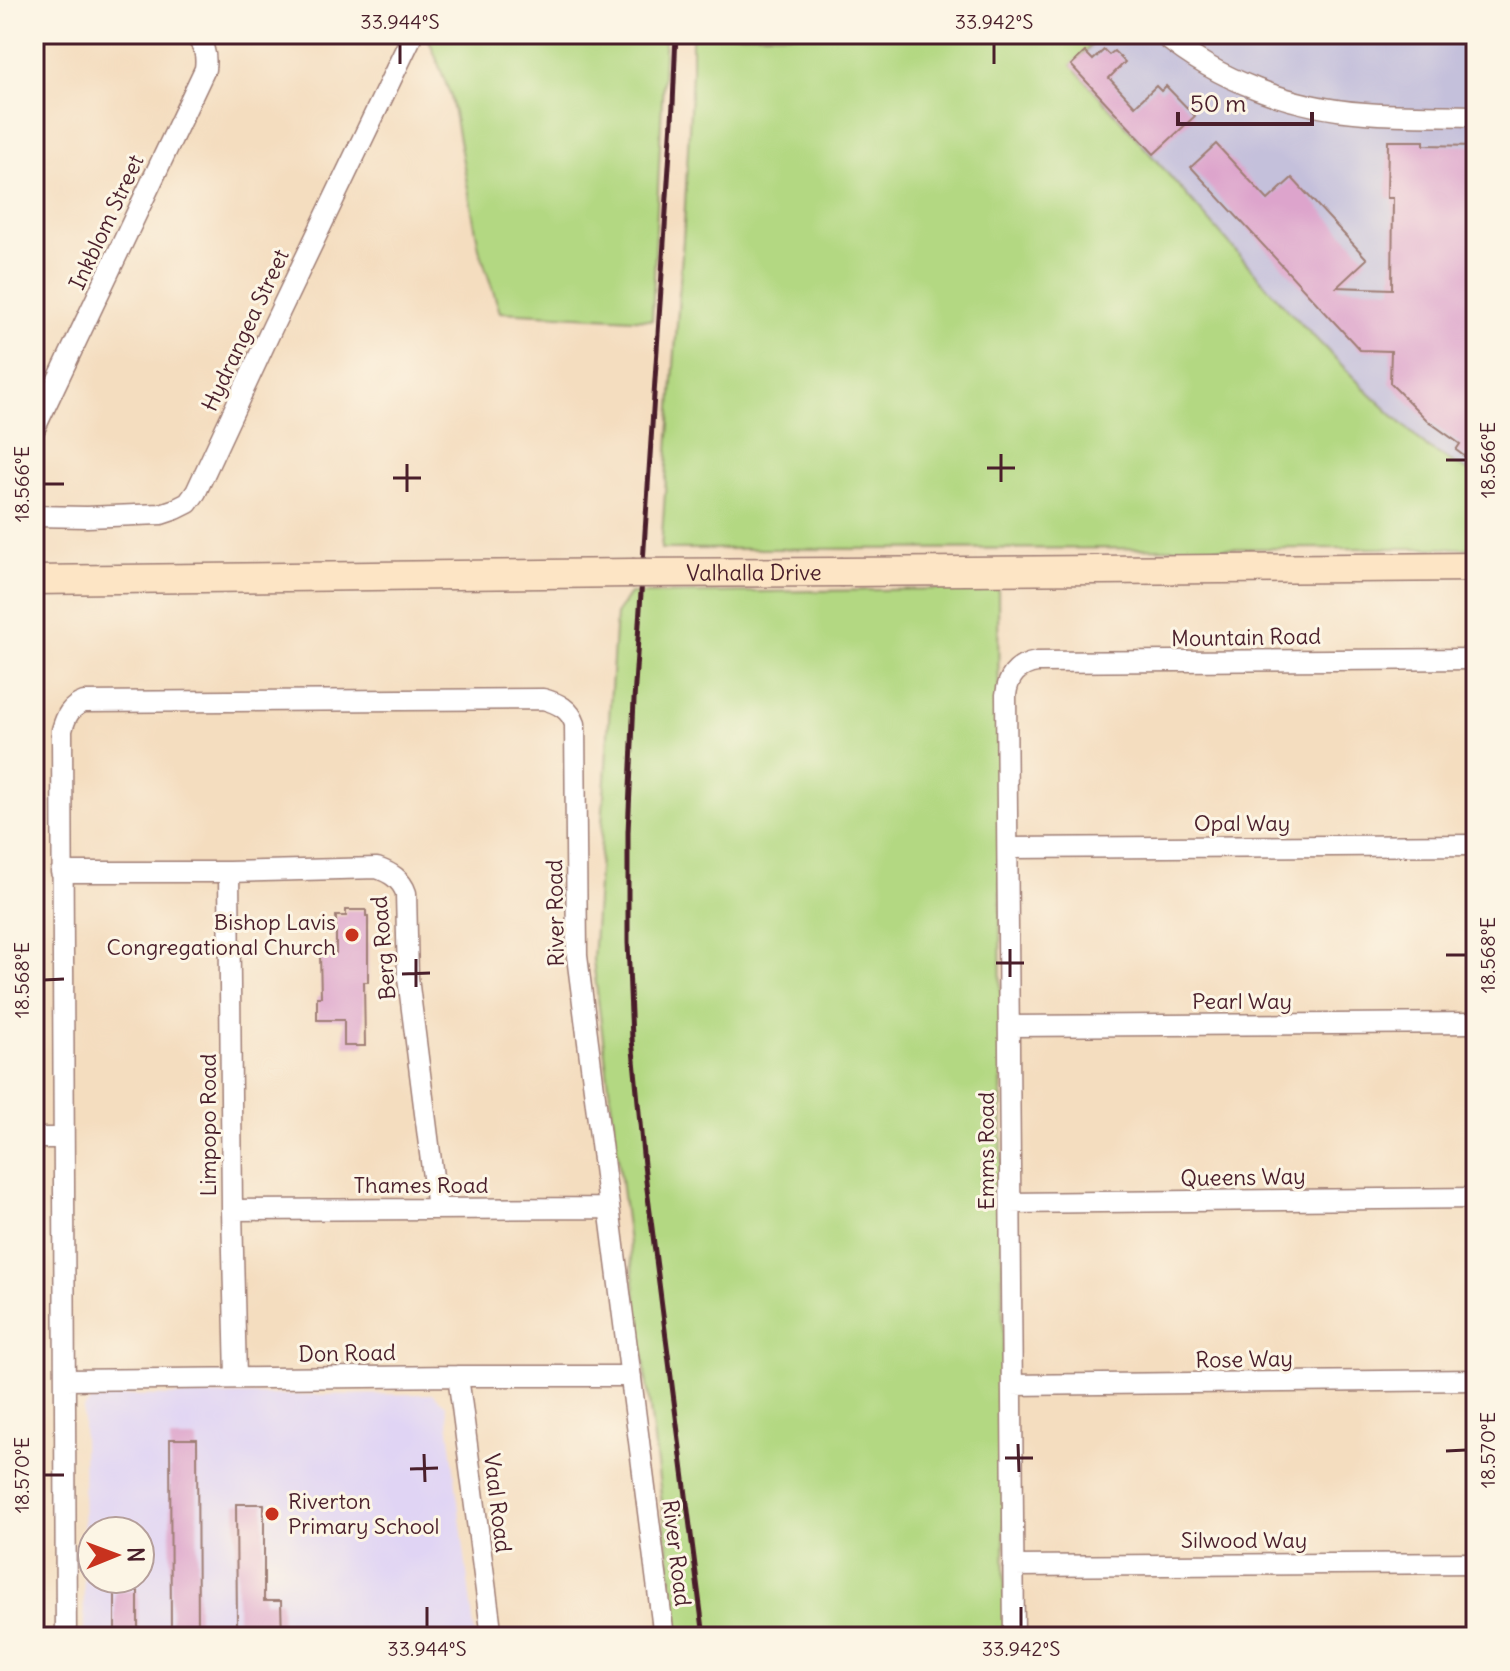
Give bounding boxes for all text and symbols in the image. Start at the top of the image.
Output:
text: 33.944°S [360,9,440,34]
text: 33.942°S [955,9,1033,34]
scale bar [1178,76,1312,126]
text: 50 m [1190,88,1246,118]
street label: Inkblom Street [62,150,150,294]
street label: Hydrangea Street [195,244,295,416]
text: 18.566°E [1475,422,1500,498]
text: 18.566°E [9,446,34,522]
street label: Valhalla Drive [686,558,822,587]
street label: Mountain Road [1171,622,1321,652]
street label: Opal Way [1194,809,1290,837]
street label: River Road [540,859,570,967]
street label: Berg Road [365,895,401,1001]
place label: Bishop Lavis Congregational Church [107,908,336,961]
text: 18.568°E [1475,917,1500,993]
marker: Bishop Lavis Congregational Church [343,926,361,944]
text: 18.568°E [9,942,34,1018]
street label: Pearl Way [1192,987,1292,1015]
street label: Limpopo Road [194,1054,222,1196]
street label: Emms Road [972,1092,1000,1210]
street label: Queens Way [1180,1162,1306,1192]
street label: Thames Road [354,1171,488,1199]
street label: Don Road [298,1338,396,1368]
street label: Rose Way [1195,1344,1293,1374]
text: 18.570°E [1475,1412,1500,1488]
text: 18.570°E [9,1437,34,1513]
street label: Vaal Road [478,1452,518,1554]
place label: Riverton Primary School [288,1487,439,1540]
street label: River Road [657,1498,697,1608]
marker: Riverton Primary School [263,1505,281,1523]
north arrow [76,1515,156,1595]
street label: Silwood Way [1181,1526,1307,1554]
text: N [122,1547,150,1562]
text: 33.944°S [387,1636,467,1661]
text: 33.942°S [982,1636,1060,1661]

